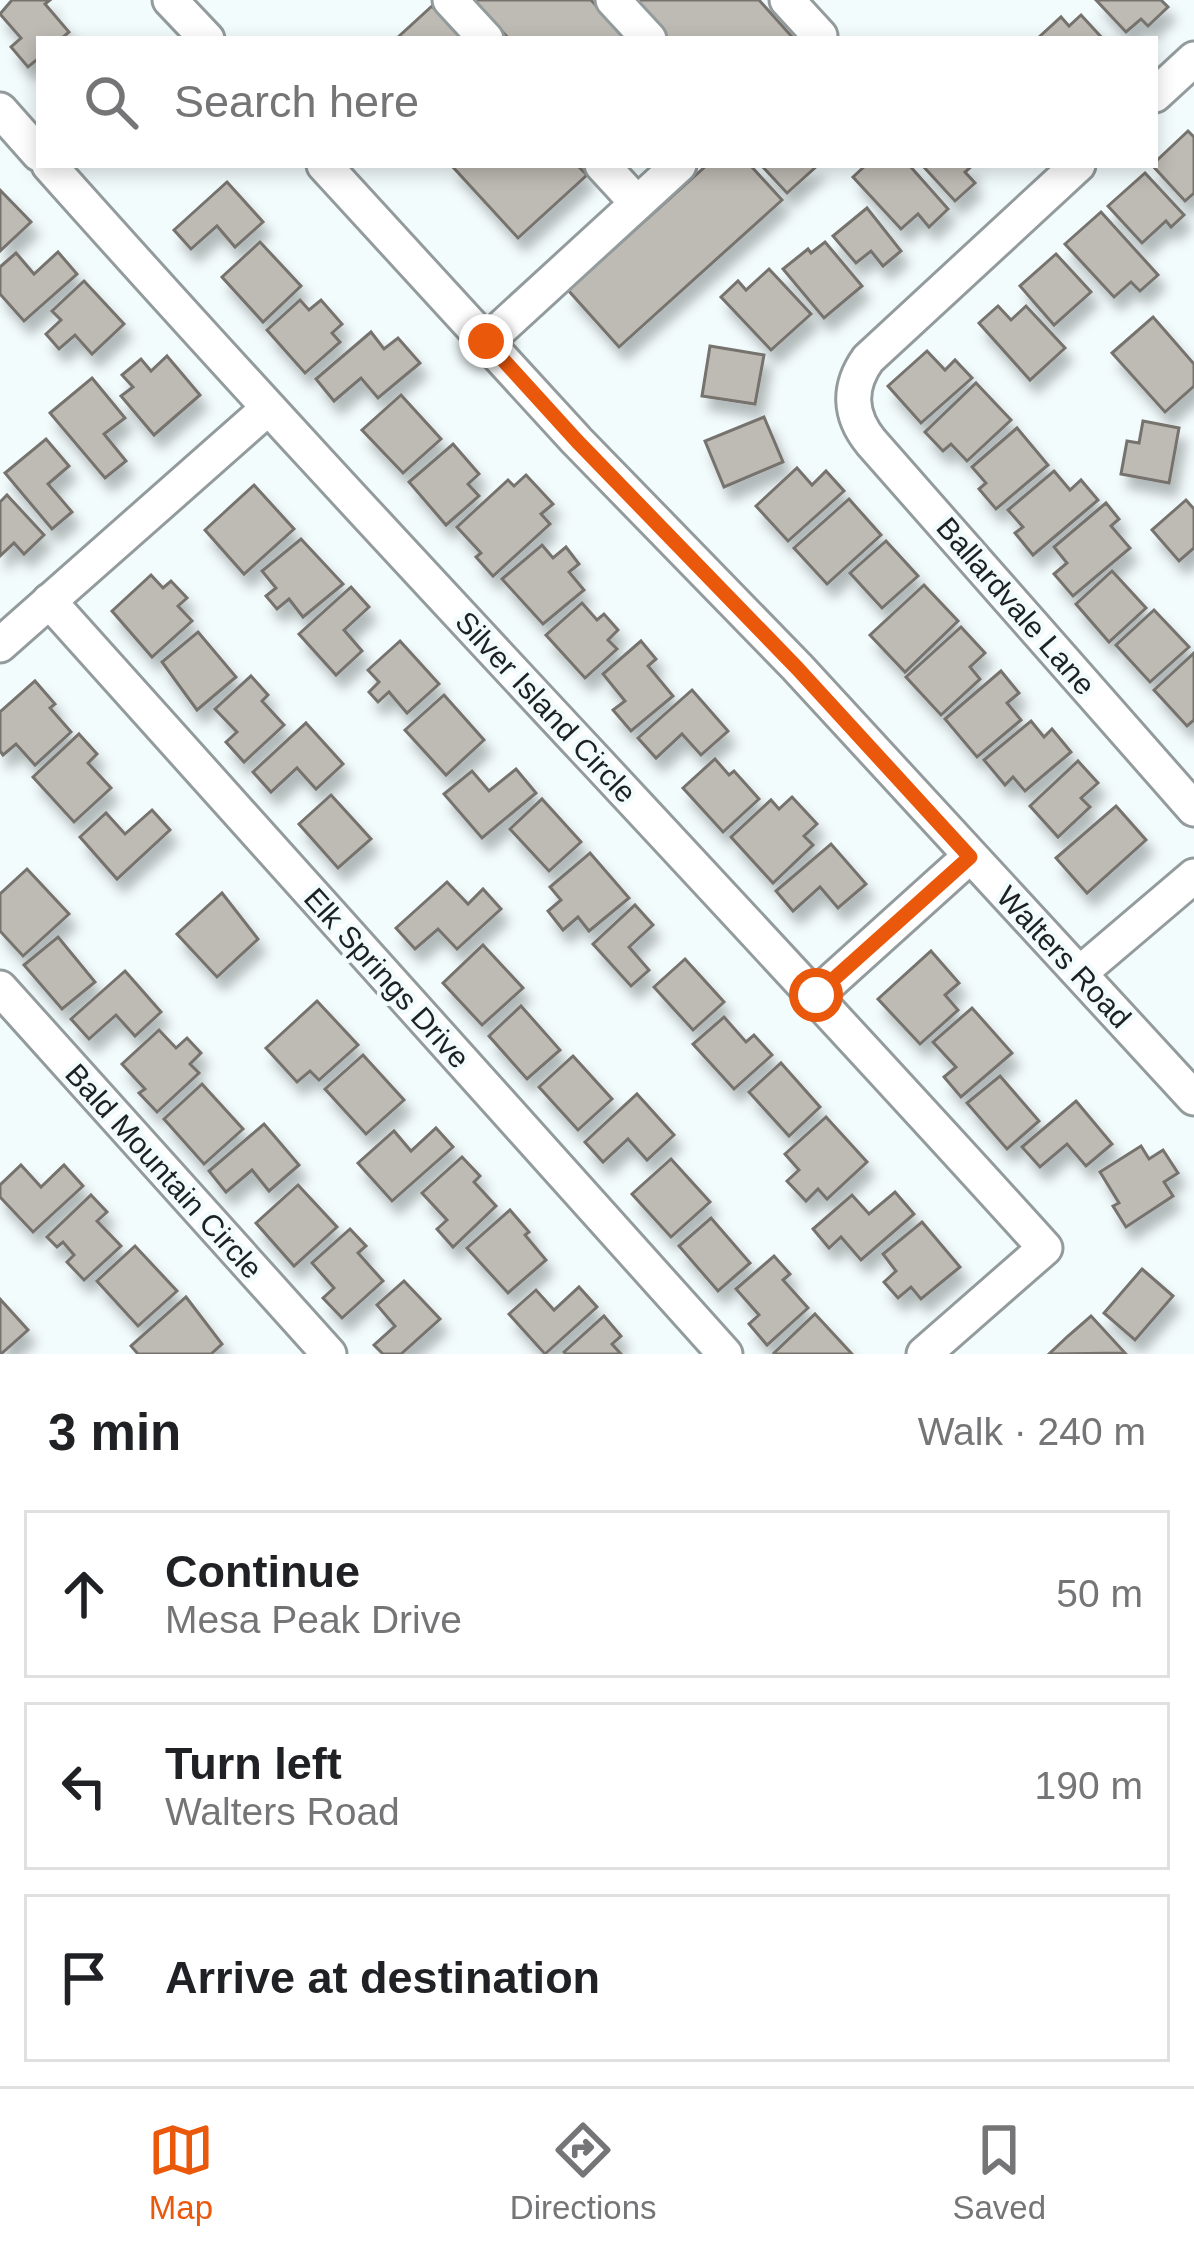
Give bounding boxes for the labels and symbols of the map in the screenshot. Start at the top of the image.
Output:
route end [459,314,513,368]
street label: Ballardvale Lane [930,511,1102,701]
street label: Silver Island Circle [449,605,643,809]
street label: Walters Road [990,880,1138,1034]
street label: Elk Springs Drive [298,881,476,1075]
route start [789,968,843,1022]
street label: Bald Mountain Circle [59,1057,269,1285]

